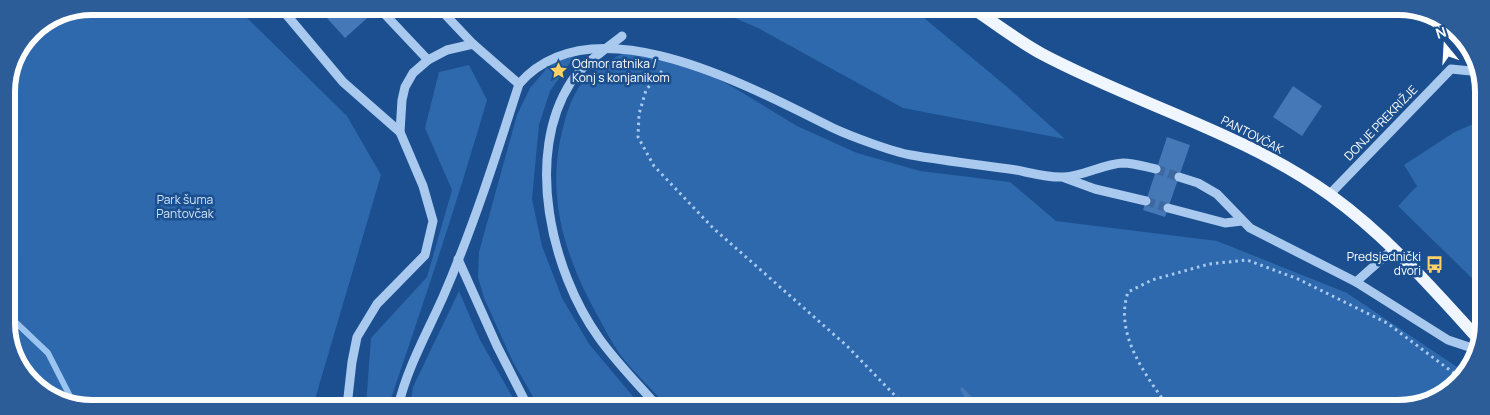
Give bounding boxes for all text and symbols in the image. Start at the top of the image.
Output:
north arrow [1420,20,1470,70]
text: N [1433,22,1449,43]
place label: Odmor ratnika / Konj s konjanikom [572,55,670,86]
place icon: Odmor ratnika / Konj s konjanikom [548,61,568,81]
street label: DONJE PREKRIŽJE [1340,81,1421,164]
street label: PANTOVČAK [1218,112,1287,158]
park label: Park šuma Pantovčak [156,191,215,222]
place label: Predsjednički dvori [1347,248,1421,279]
bus stop icon: Predsjednički dvori [1425,254,1445,274]

